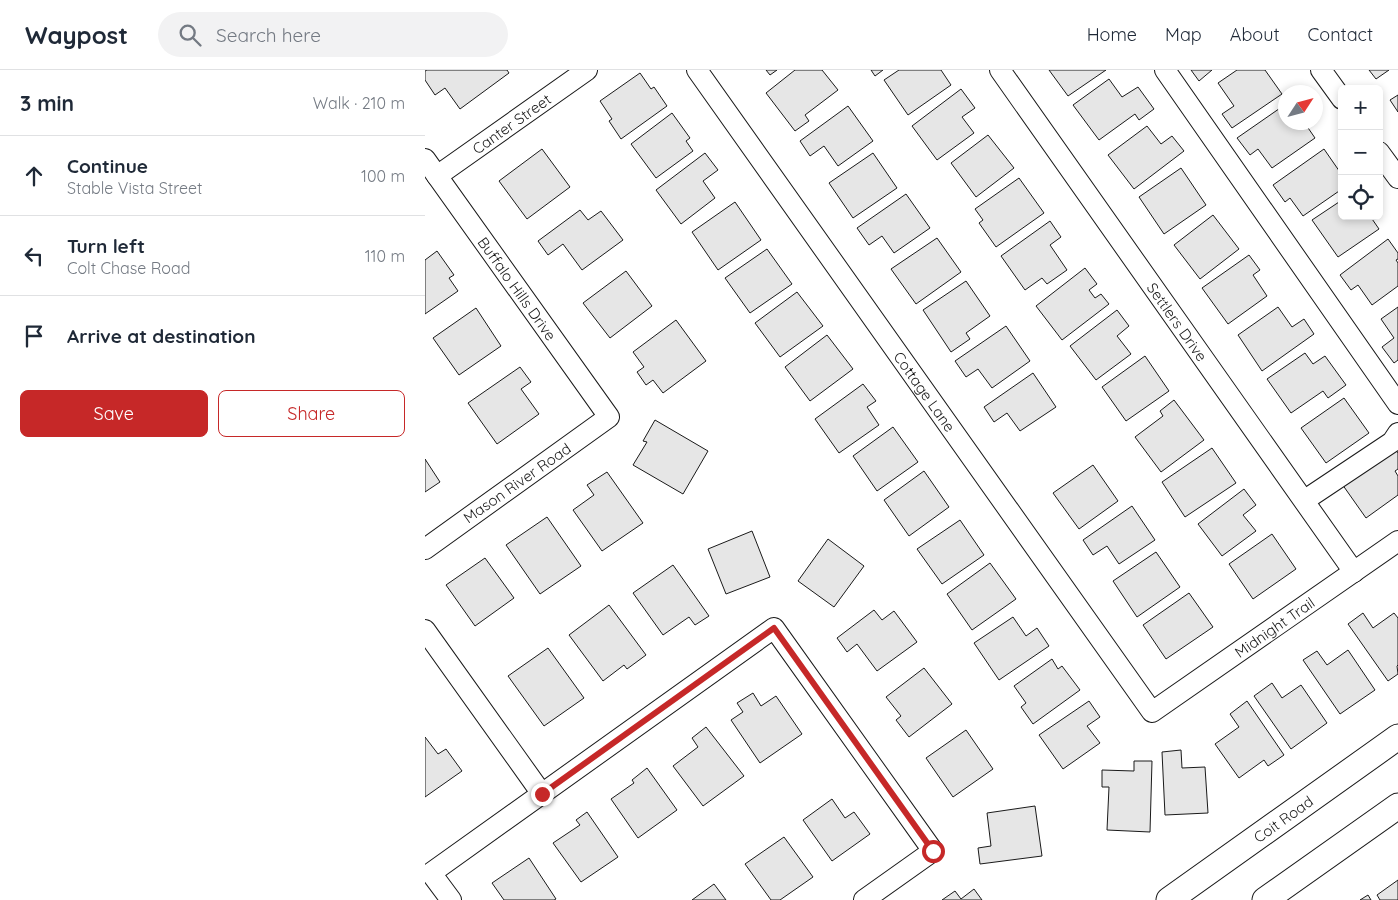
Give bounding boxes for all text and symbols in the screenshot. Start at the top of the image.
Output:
search box [158,12,508,57]
text: Waypost [25,20,128,50]
icon: search [176,21,204,49]
text: Search here [216,23,321,47]
text: Home [1087,23,1137,46]
text: Map [1165,23,1202,46]
text: About [1230,23,1280,46]
text: Contact [1308,23,1373,46]
north arrow [1278,85,1323,130]
map controls [1338,85,1383,220]
button: + [1338,85,1383,130]
street label: Canter Street [468,89,554,158]
text: 3 min [20,90,74,116]
text: Walk · 210 m [313,93,405,113]
button: − [1338,130,1383,175]
text: Continue [67,154,148,178]
icon: ahead [20,162,48,190]
text: 100 m [361,166,405,186]
button: locate [1338,175,1383,220]
text: Stable Vista Street [67,178,203,198]
street label: Buffalo Hills Drive [474,233,561,344]
text: Turn left [67,234,145,258]
icon: left [20,242,48,270]
text: 110 m [365,246,405,266]
text: Colt Chase Road [67,258,190,278]
street label: Settlers Drive [1143,279,1212,365]
icon: arrive [20,322,48,350]
text: Arrive at destination [67,324,256,348]
street label: Cottage Lane [890,348,960,435]
button: Save [20,390,208,437]
button: Share [218,390,405,437]
street label: Mason River Road [460,439,574,527]
street label: Midnight Trail [1231,592,1318,661]
route end [531,783,554,806]
street label: Coit Road [1250,791,1316,846]
route start [922,840,945,863]

